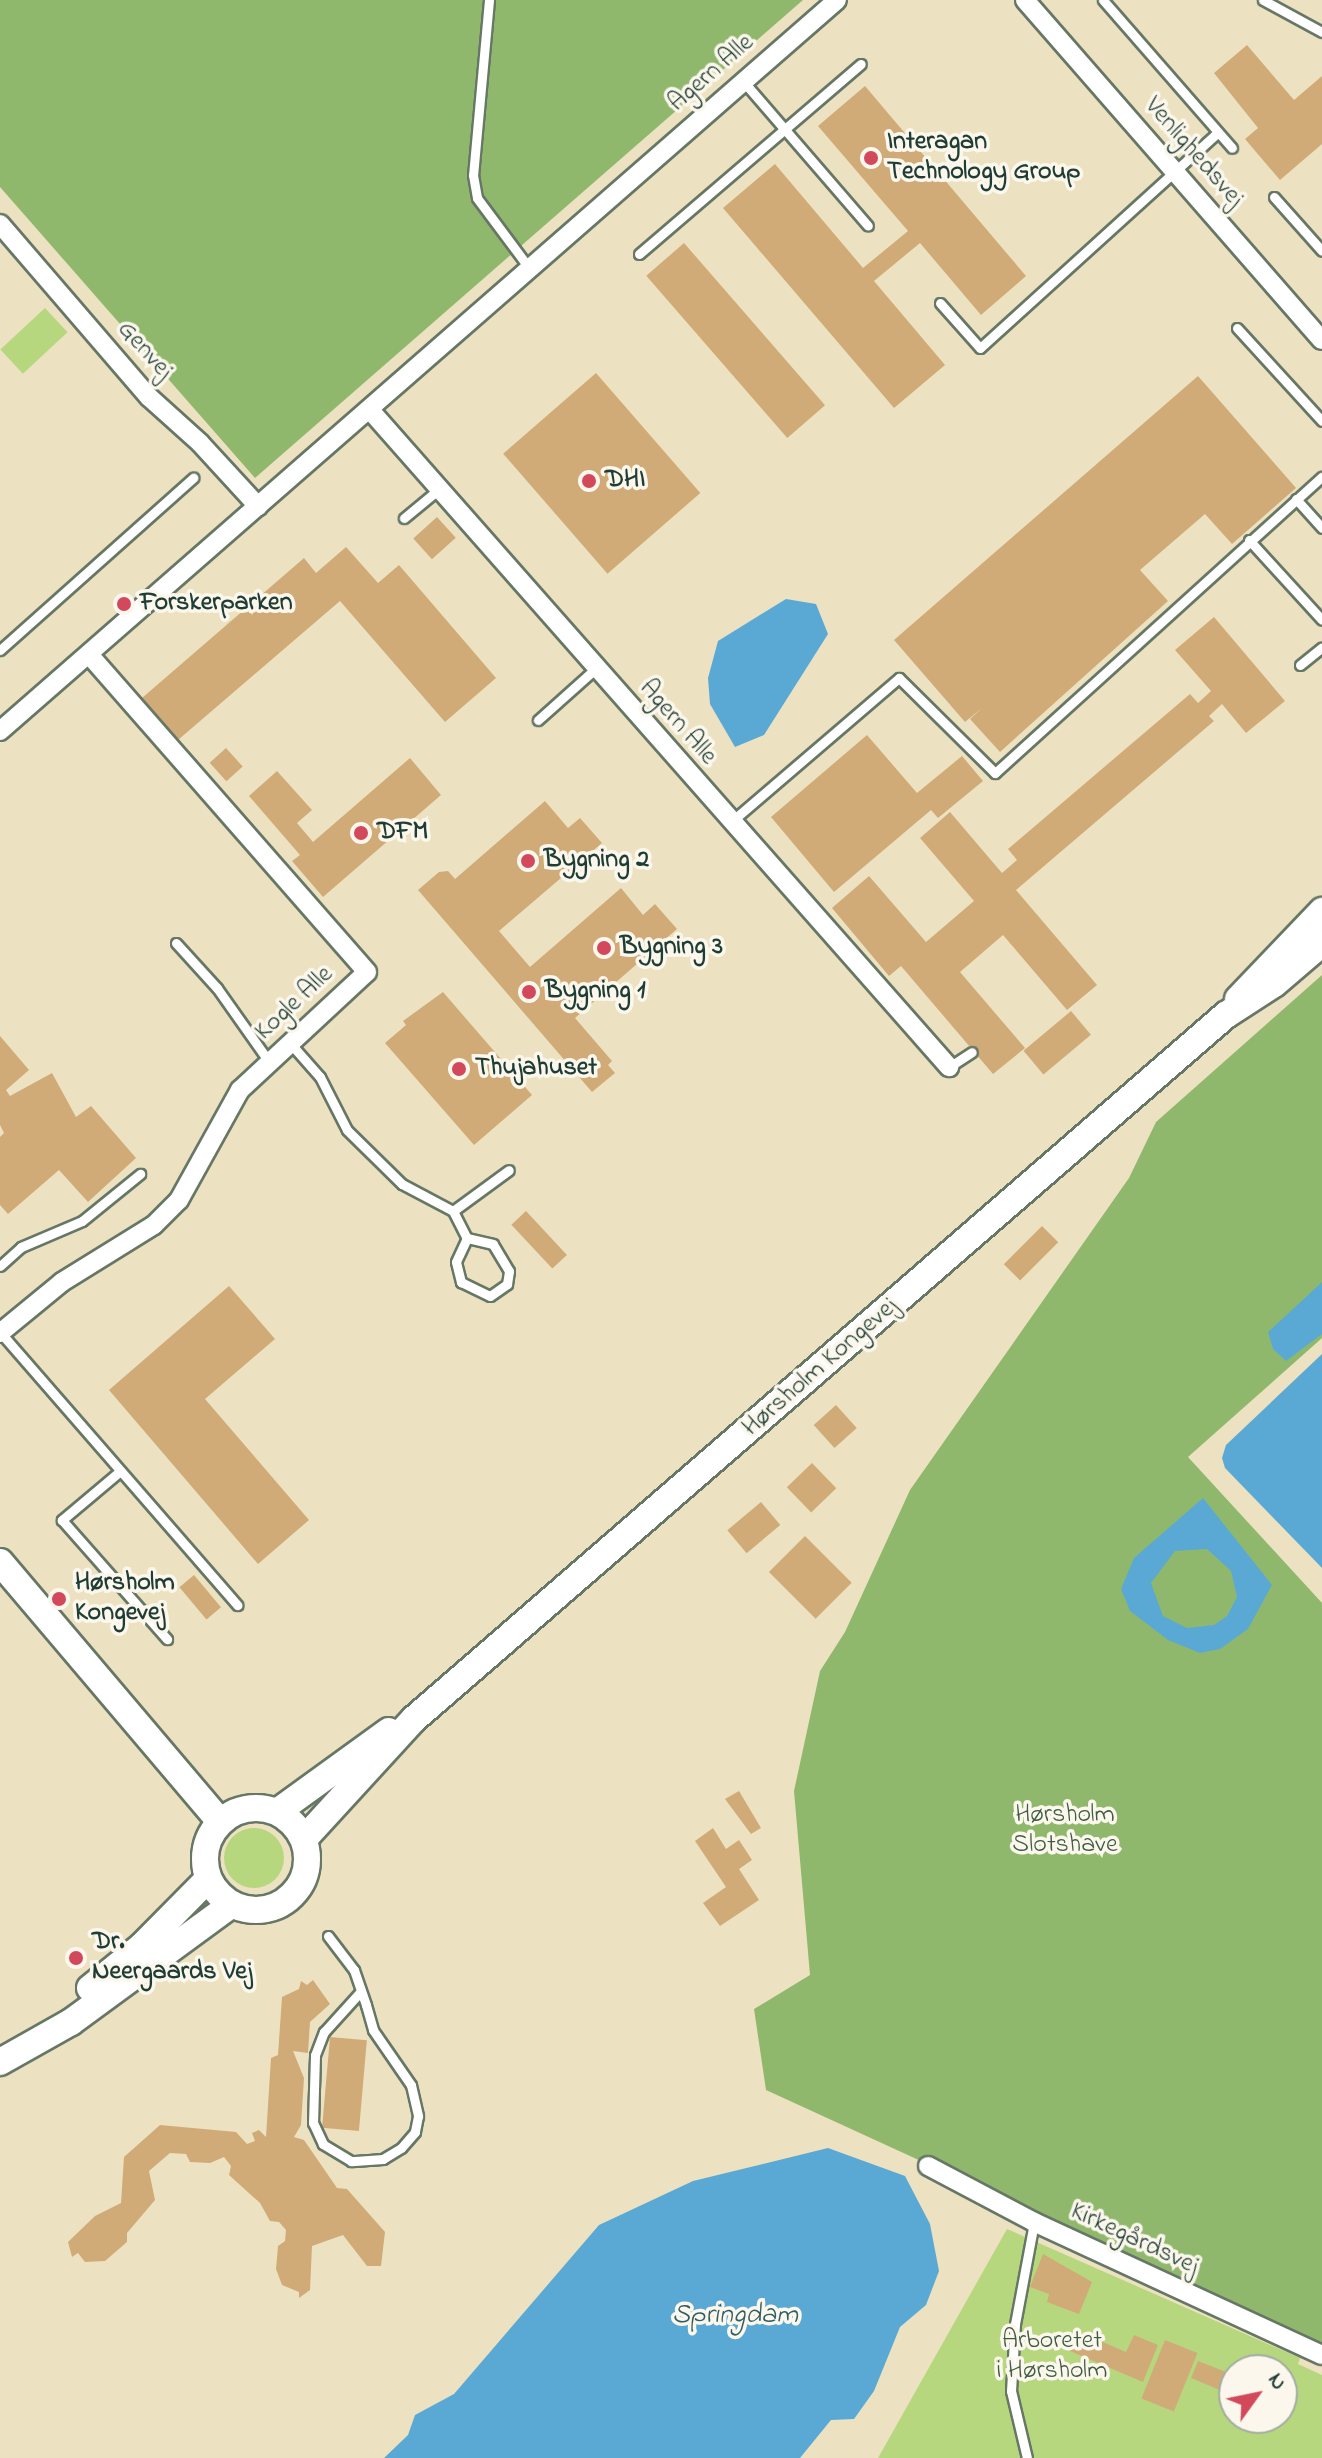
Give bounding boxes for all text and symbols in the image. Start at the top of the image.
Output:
street label: Agern Alle [663,28,761,120]
street label: Venlighedsvej [1137,91,1249,215]
place label: Interagan Technology Group [887,127,1080,188]
marker: Interagan Technology Group [862,149,880,167]
street label: Genvej [110,315,178,387]
place label: DHI [605,465,645,497]
marker: DHI [580,472,598,490]
place label: Forskerparken [140,588,293,620]
marker: Forskerparken [115,595,133,613]
street label: Agern Alle [631,674,723,772]
place label: DFM [377,817,428,849]
marker: DFM [352,824,370,842]
place label: Bygning 2 [544,845,649,877]
marker: Bygning 2 [519,852,537,870]
place label: Bygning 3 [620,932,723,964]
marker: Bygning 3 [595,939,613,957]
street label: Kogle Alle [249,960,341,1048]
place label: Bygning 1 [545,976,645,1008]
marker: Bygning 1 [520,983,538,1001]
place label: Thujahuset [475,1053,597,1085]
marker: Thujahuset [450,1060,468,1078]
street label: Hørsholm Kongevej [737,1292,905,1444]
place label: Hørsholm Kongevej [75,1568,175,1630]
marker: Hørsholm Kongevej [50,1590,68,1608]
park label: Hørsholm Slotshave [1012,1800,1118,1862]
place label: Dr. Neergaards Vej [92,1927,252,1988]
marker: Dr. Neergaards Vej [67,1949,85,1967]
street label: Kirkegårdsvej [1065,2197,1203,2283]
water label: Springdam [672,2299,798,2333]
park label: Arboretet i Hørsholm [997,2326,1107,2388]
north arrow [1218,2354,1298,2434]
text: N [1259,2367,1294,2397]

